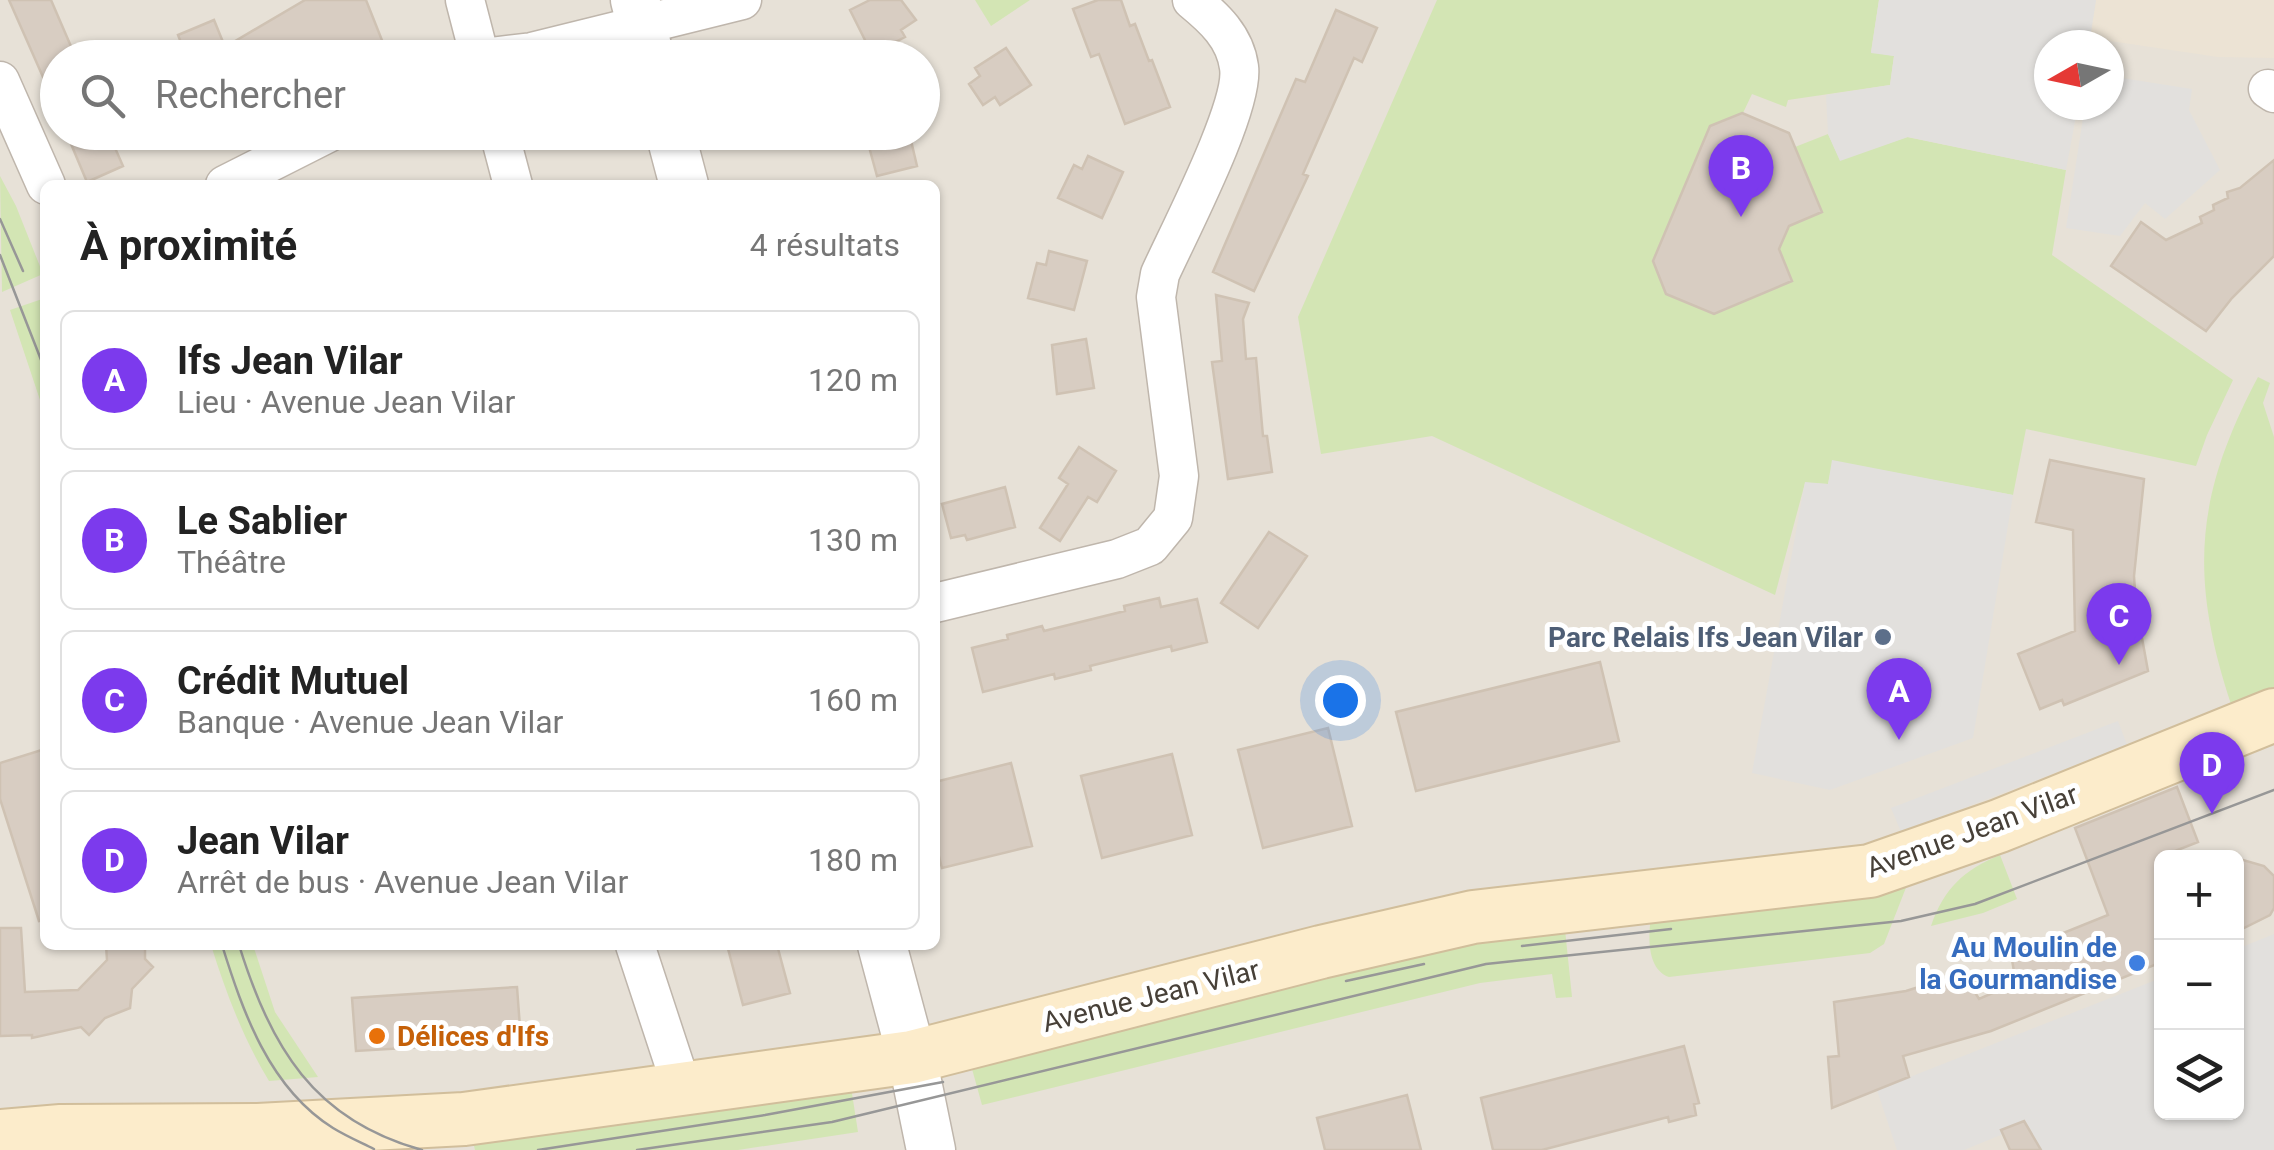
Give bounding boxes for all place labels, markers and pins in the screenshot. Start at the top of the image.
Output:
pin: B [1708,134,1774,217]
pin: C [2086,582,2152,665]
place label: Parc Relais Ifs Jean Vilar [1548,621,1863,654]
marker: Parc Relais Ifs Jean Vilar [1872,626,1894,648]
pin: A [1866,658,1932,740]
pin: D [2180,732,2244,814]
place label: Au Moulin de la Gourmandise [1919,931,2117,996]
marker: Au Moulin de la Gourmandise [2126,952,2148,974]
place label: Délices d'Ifs [397,1020,549,1053]
marker: Délices d'Ifs [366,1025,388,1047]

